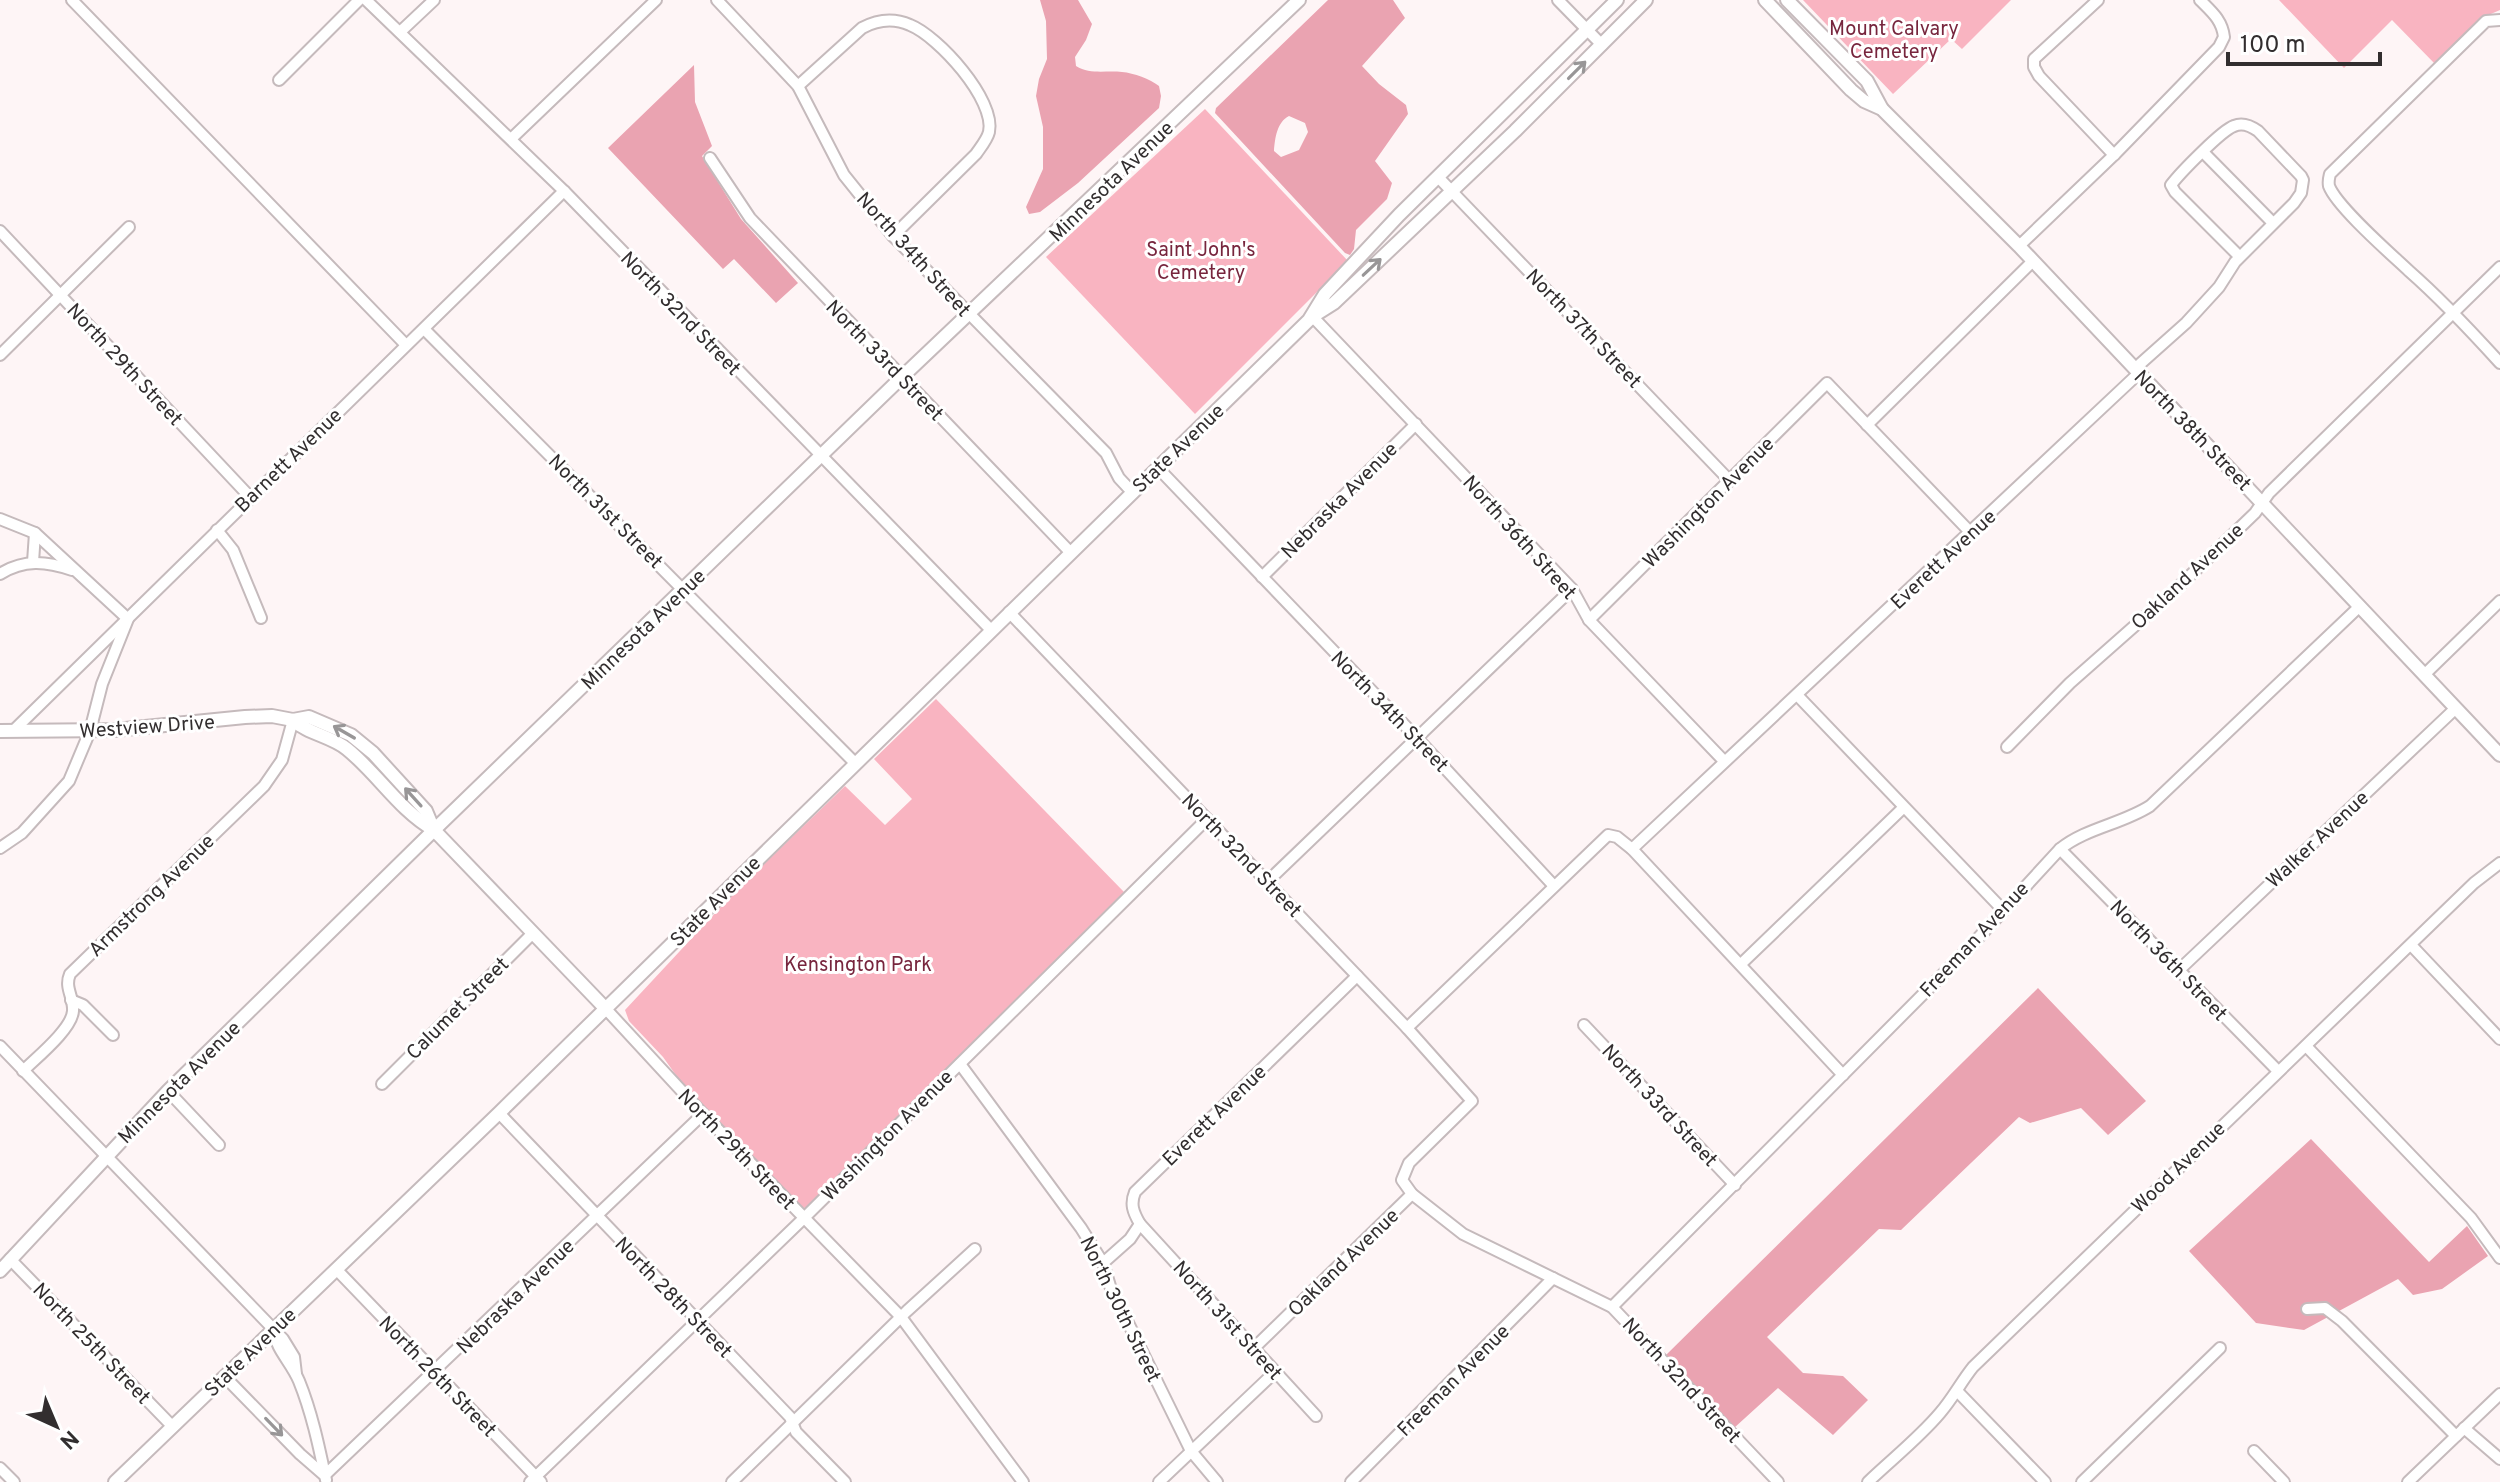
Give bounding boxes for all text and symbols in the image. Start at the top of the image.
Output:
scale bar [2228,16,2380,66]
park label: Mount Calvary Cemetery [1829,17,1959,66]
text: 100 m [2240,31,2306,61]
one-way arrow [1567,60,1587,79]
street label: Minnesota Avenue [1045,116,1180,249]
street label: North 34th Street [850,188,975,323]
park label: Saint John's Cemetery [1146,238,1256,287]
street label: North 32nd Street [614,247,745,382]
one-way arrow [1362,258,1381,277]
street label: North 37th Street [1519,264,1646,395]
street label: North 33rd Street [819,295,948,428]
street label: North 29th Street [60,298,187,432]
street label: North 38th Street [2127,365,2256,497]
street label: State Avenue [1128,399,1231,500]
street label: Barnett Avenue [230,404,349,519]
street label: Washington Avenue [1638,432,1781,575]
street label: Nebraska Avenue [1276,437,1404,565]
street label: North 31st Street [542,449,668,575]
street label: North 36th Street [1456,471,1581,606]
street label: Everett Avenue [1886,505,2003,616]
street label: Oakland Avenue [2126,519,2250,636]
street label: Minnesota Avenue [577,564,712,697]
street label: North 34th Street [1324,646,1453,779]
street label: Westview Drive [79,710,216,746]
one-way arrow [333,724,357,740]
street label: Walker Avenue [2261,786,2375,895]
one-way arrow [404,788,422,808]
street label: North 32nd Street [1175,789,1306,924]
street label: Armstrong Avenue [84,829,221,963]
street label: State Avenue [665,851,767,953]
street label: Freeman Avenue [1915,877,2036,1004]
street label: North 36th Street [2103,895,2232,1027]
street label: Calumet Street [401,952,515,1066]
park label: Kensington Park [784,953,932,979]
street label: Minnesota Avenue [113,1016,247,1150]
street label: North 33rd Street [1595,1039,1722,1173]
street label: Everett Avenue [1158,1060,1273,1173]
street label: Washington Avenue [817,1065,960,1208]
street label: North 29th Street [671,1084,800,1217]
street label: Wood Avenue [2127,1117,2232,1220]
street label: Oakland Avenue [1283,1204,1406,1323]
street label: North 28th Street [608,1232,737,1365]
street label: North 30th Street [1073,1233,1166,1387]
street label: Nebraska Avenue [452,1234,581,1361]
street label: North 31st Street [1166,1256,1287,1387]
street label: North 25th Street [26,1278,155,1411]
street label: State Avenue [200,1303,303,1404]
street label: North 26th Street [372,1311,501,1444]
street label: North 32nd Street [1615,1313,1746,1450]
street label: Freeman Avenue [1393,1320,1516,1443]
north arrow [16,1386,96,1466]
one-way arrow [264,1417,283,1436]
text: N [53,1423,83,1454]

